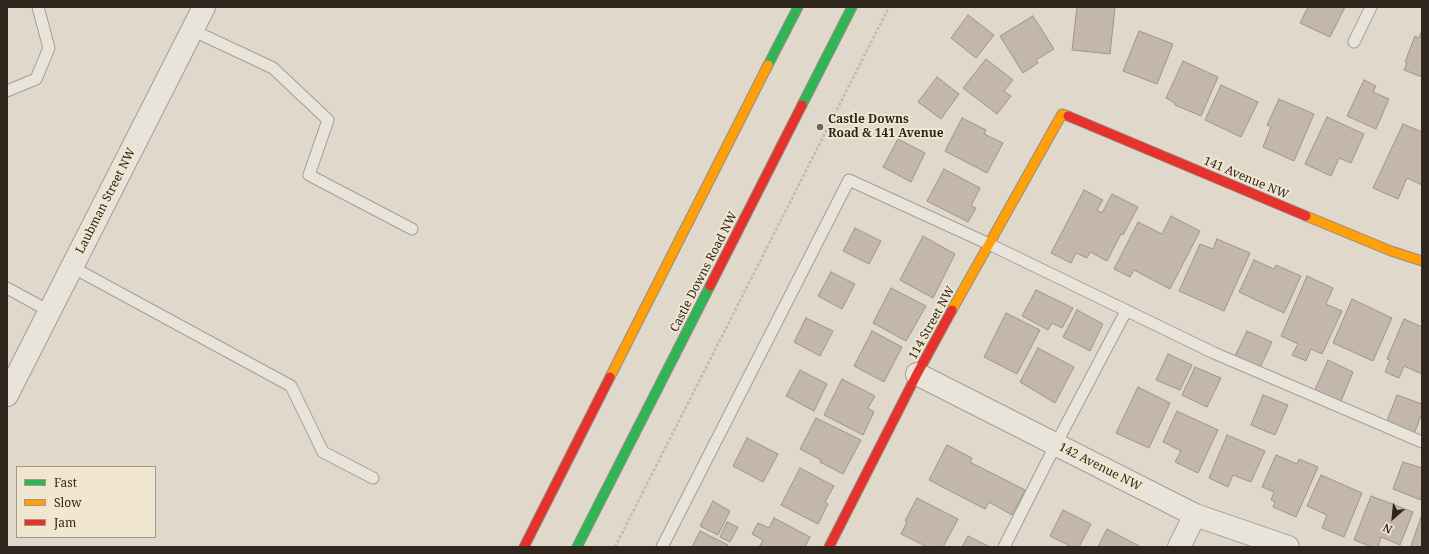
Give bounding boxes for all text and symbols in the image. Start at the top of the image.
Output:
place label: Castle Downs Road & 141 Avenue [828,113,944,141]
marker: Castle Downs Road & 141 Avenue [815,122,825,132]
street label: Laubman Street NW [73,146,139,256]
street label: 141 Avenue NW [1201,154,1291,202]
street label: Castle Downs Road NW [667,209,741,335]
street label: 114 Street NW [906,284,958,362]
street label: 142 Avenue NW [1056,440,1144,494]
legend [16,466,156,538]
text: Fast [54,474,77,491]
text: Slow [54,494,82,511]
north arrow [1373,498,1413,538]
text: Jam [54,514,76,531]
text: N [1380,520,1395,538]

